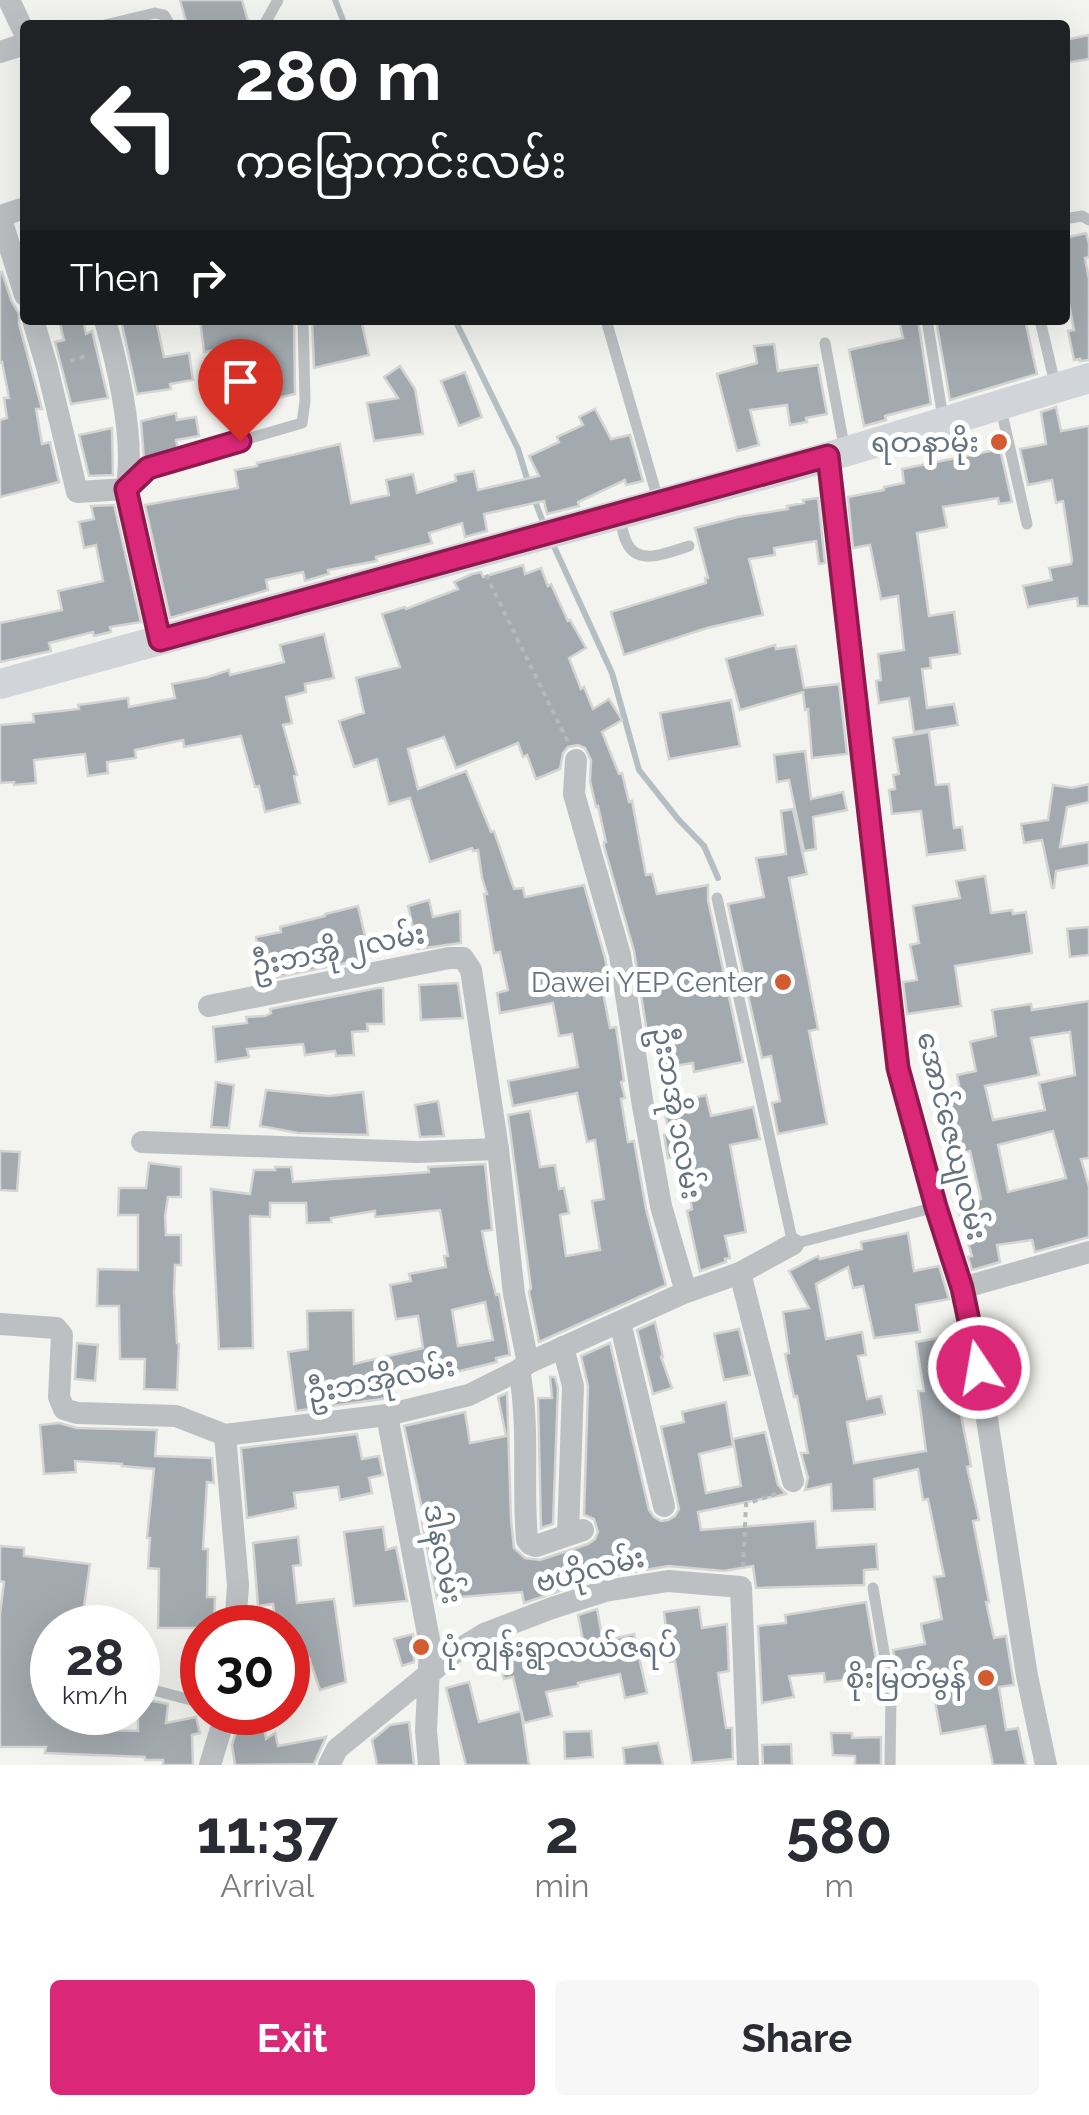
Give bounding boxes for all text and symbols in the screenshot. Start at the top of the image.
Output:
text: 280 m [235,34,442,116]
icon: left [70,60,200,190]
text: ကမြောကင်းလမ်း [235,136,567,189]
icon: right [180,250,235,305]
text: Then [70,255,160,300]
pin [198,339,283,442]
icon: arrive [213,354,268,409]
place label: ရတနာမိုး [871,425,979,465]
marker: ရတနာမိုး [988,431,1010,453]
street label: ဦးဘအို ၂လမ်း [248,915,429,989]
place label: Dawei YEP Center [531,966,763,999]
marker: Dawei YEP Center [772,971,794,993]
street label: ဦးဘအို ၁လမ်း [640,1024,710,1203]
street label: အောင်ဇေယျလမ်း [904,1028,996,1245]
position arrow [927,1316,1031,1420]
street label: ဦးဘအိုလမ်း [304,1348,459,1416]
street label: ဒါနလမ်း [411,1501,471,1608]
street label: ဗဟိုလမ်း [532,1539,649,1605]
speed limit sign: 30 [180,1605,310,1735]
text: 28 [66,1628,124,1687]
place label: ပုံကျွန်းရွာလယ်ဇရပ် [441,1629,677,1672]
marker: ပုံကျွန်းရွာလယ်ဇရပ် [410,1636,432,1658]
place label: စိုးမြတ်မွန် [846,1660,966,1701]
marker: စိုးမြတ်မွန် [975,1667,997,1689]
text: km/h [62,1680,128,1710]
text: 11:37 [197,1797,338,1867]
text: 2 [545,1797,579,1867]
text: 580 [786,1797,892,1867]
text: Arrival [220,1867,314,1904]
text: min [534,1867,589,1904]
text: m [825,1867,854,1904]
button: Exit [50,1980,535,2095]
button: Share [555,1980,1039,2095]

